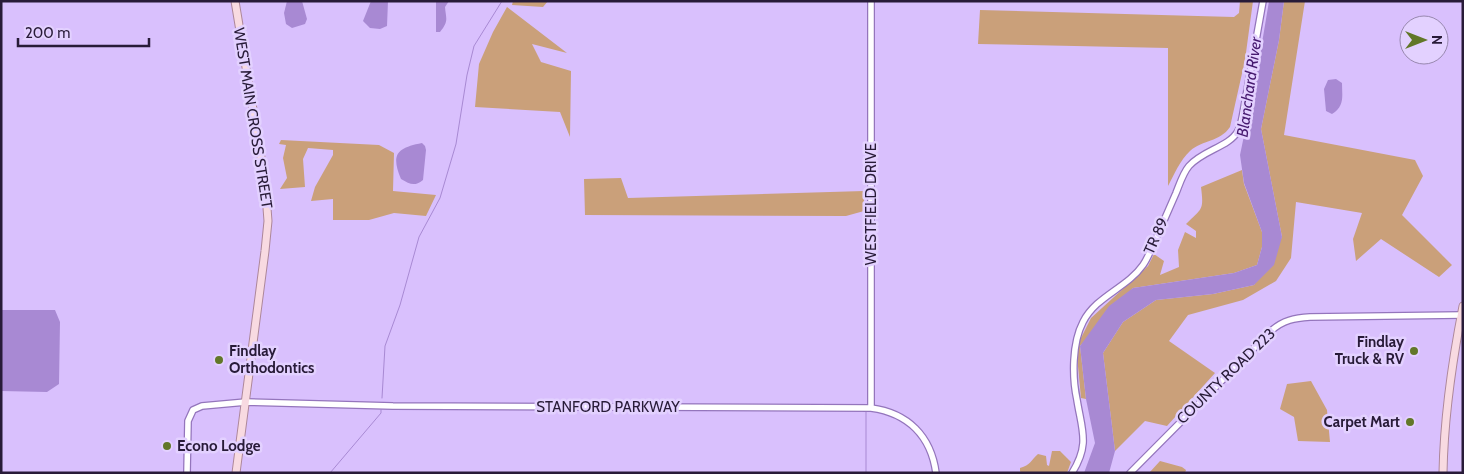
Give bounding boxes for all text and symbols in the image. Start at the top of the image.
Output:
scale bar [18,15,149,47]
north arrow [1399,15,1449,65]
text: 200 m [25,24,70,42]
street label: WEST MAIN CROSS STREET [230,26,276,210]
water label: Blanchard River [1233,35,1266,138]
text: N [1428,35,1446,45]
street label: WESTFIELD DRIVE [862,143,880,265]
street label: TR 89 [1140,215,1172,257]
street label: COUNTY ROAD 223 [1173,324,1279,428]
place label: Findlay Truck & RV [1335,333,1405,368]
place label: Findlay Orthodontics [229,342,314,377]
marker: Findlay Truck & RV [1408,345,1420,357]
marker: Findlay Orthodontics [213,354,225,366]
street label: STANFORD PARKWAY [536,398,680,416]
place label: Carpet Mart [1324,413,1400,431]
marker: Carpet Mart [1404,416,1416,428]
place label: Econo Lodge [177,437,261,455]
marker: Econo Lodge [161,440,173,452]

